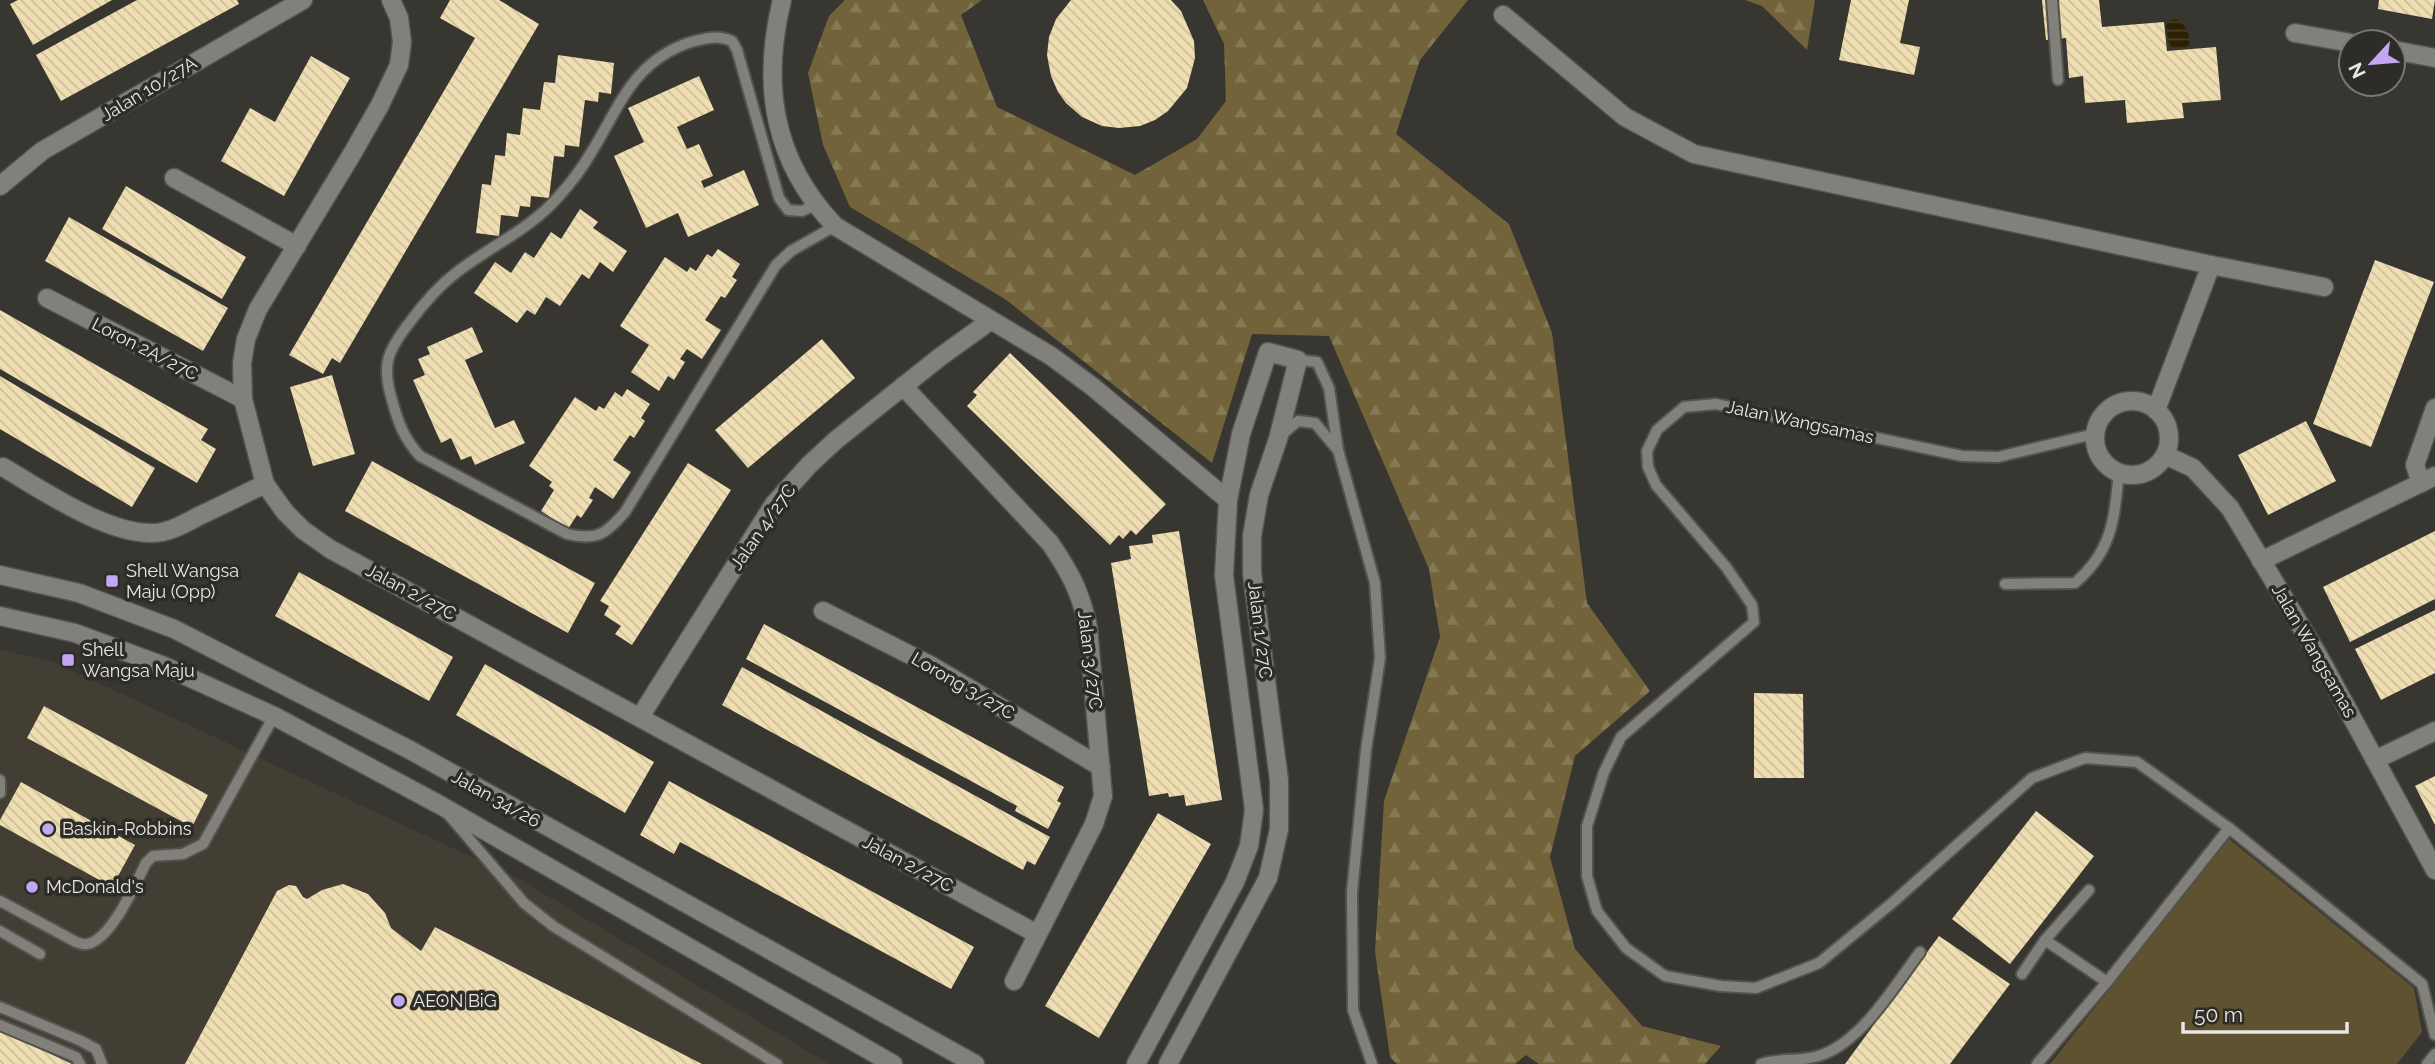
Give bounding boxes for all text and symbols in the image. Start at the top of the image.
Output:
north arrow [2337,28,2407,98]
street label: Jalan 10/27A [97,52,200,125]
text: N [2344,59,2370,82]
street label: Loron 2A/27C [89,313,202,384]
street label: Jalan Wangsamas [1724,396,1876,447]
street label: Jalan 4/27C [725,480,800,574]
street label: Jalan 2/27C [362,559,460,624]
place label: Shell Wangsa Maju (Opp) [126,560,239,602]
marker: Shell Wangsa Maju (Opp) [104,573,120,589]
street label: Jalan 1/27C [1244,580,1277,680]
street label: Jalan Wangsamas [2268,580,2361,721]
street label: Jalan 3/27C [1074,609,1107,711]
place label: Shell Wangsa Maju [82,639,195,681]
street label: Lorong 3/27C [908,648,1018,724]
marker: Shell Wangsa Maju [60,652,76,668]
street label: Jalan 34/26 [448,766,544,832]
place label: Baskin-Robbins [62,818,192,839]
marker: Baskin-Robbins [40,821,56,837]
street label: Jalan 2/27C [859,831,957,896]
place label: McDonald's [46,876,144,897]
marker: McDonald's [24,879,40,895]
place label: AEON BiG [413,990,497,1011]
scale bar [2183,990,2348,1034]
marker: AEON BiG [391,993,407,1009]
text: 50 m [2194,1002,2243,1027]

